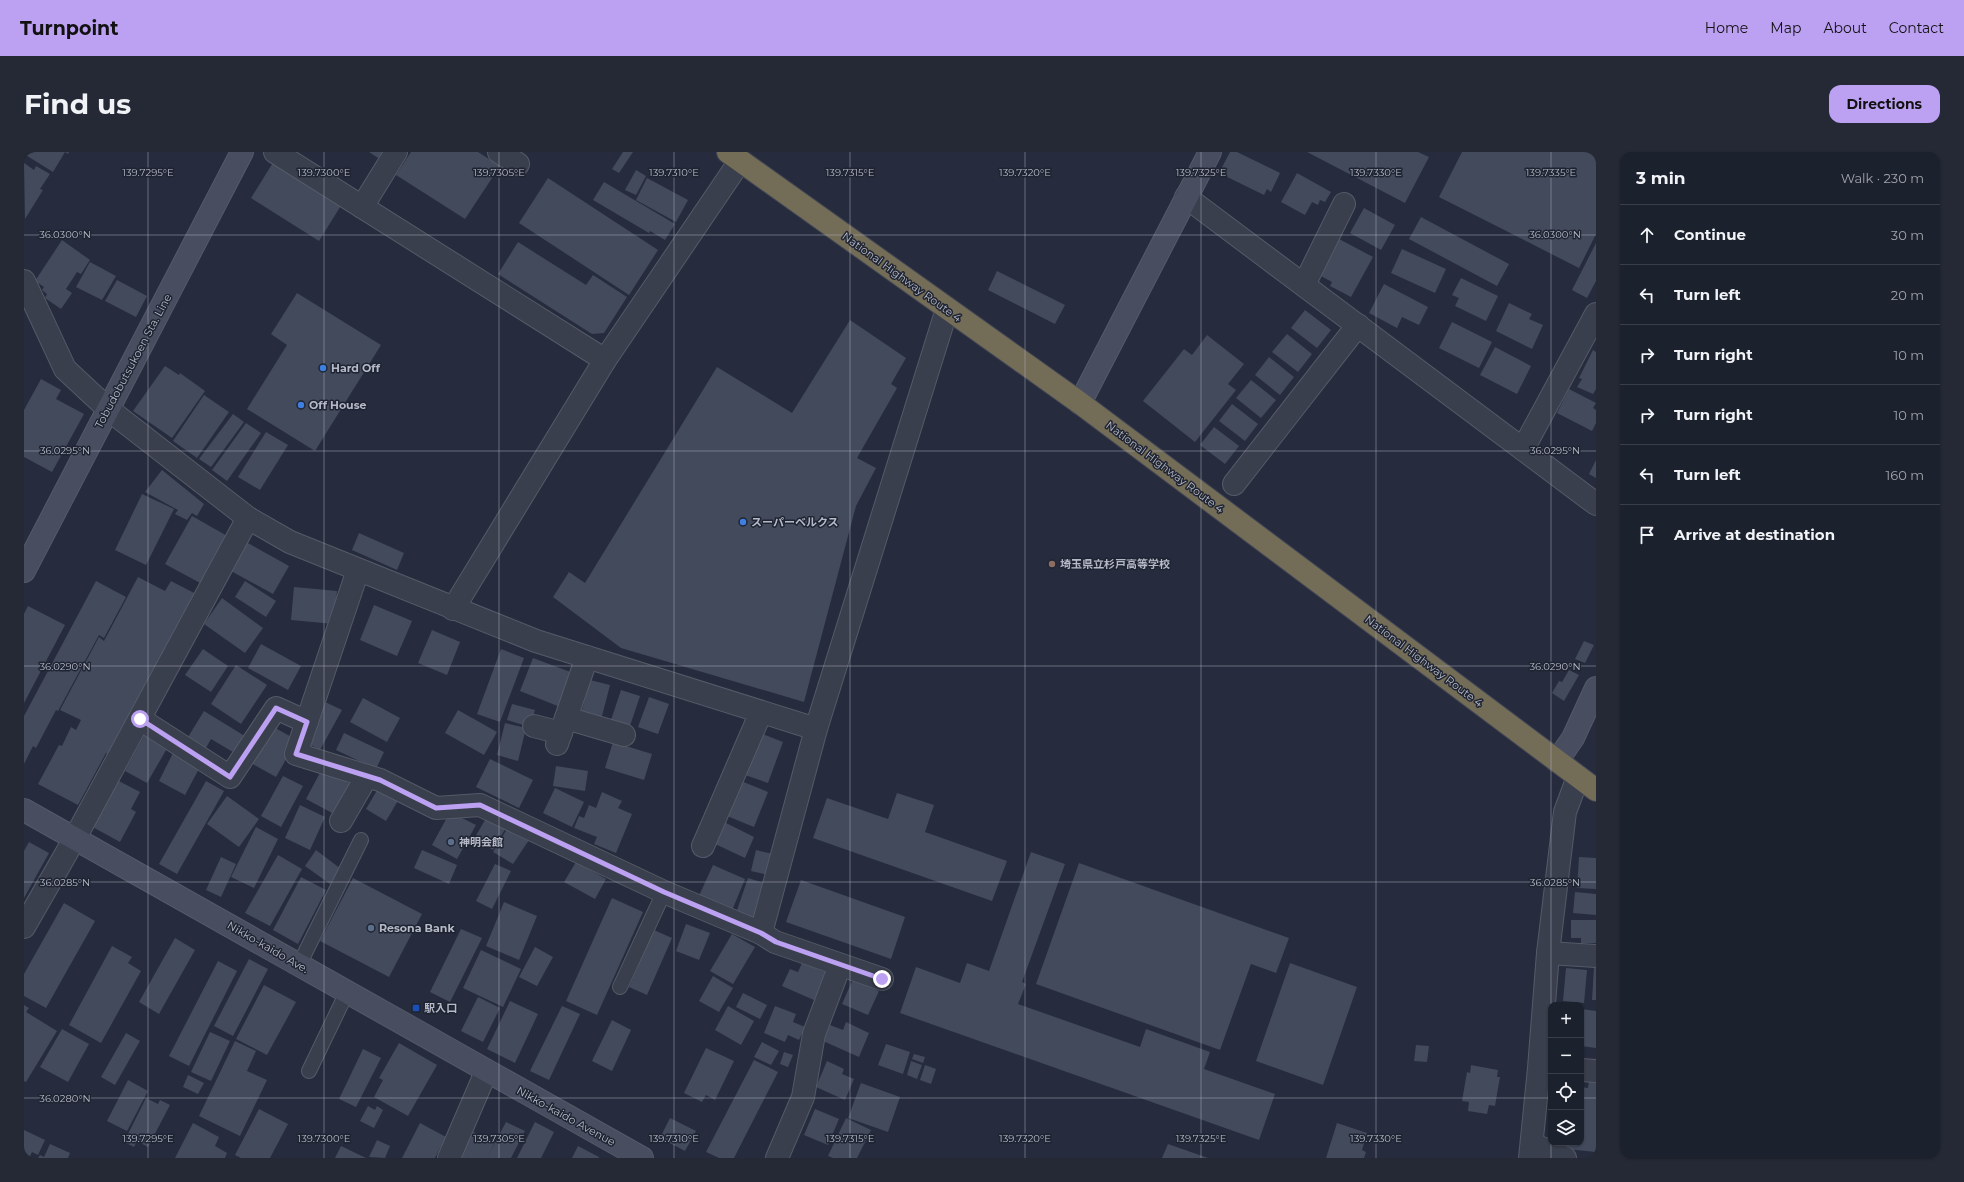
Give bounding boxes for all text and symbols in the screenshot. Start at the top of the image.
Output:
text: Turnpoint [20,17,119,40]
text: Home [1705,19,1748,37]
text: Map [1770,19,1801,37]
text: About [1823,19,1867,37]
text: Contact [1889,19,1944,37]
button: Directions [1829,85,1940,123]
text: Find us [24,87,131,121]
text: 139.7295°E [122,166,174,179]
text: 139.7300°E [298,166,351,179]
text: 139.7305°E [473,166,525,179]
text: 139.7310°E [649,166,699,179]
text: 139.7315°E [826,166,875,179]
text: 139.7320°E [999,166,1051,179]
text: 139.7325°E [1176,166,1227,179]
text: 139.7330°E [1350,166,1402,179]
text: 139.7335°E [1526,166,1577,179]
text: 3 min [1636,168,1686,188]
text: Walk · 230 m [1841,170,1924,186]
icon: ahead [1636,224,1658,246]
text: Continue [1674,225,1746,244]
text: 30 m [1891,227,1924,243]
text: 36.0300°N [39,228,91,241]
text: 36.0300°N [1529,228,1581,241]
street label: National Highway Route 4 [840,229,965,325]
icon: left [1636,284,1658,306]
text: Turn left [1674,285,1741,304]
text: 20 m [1891,287,1924,303]
street label: Tobudobutsukoen Sta. Line [92,291,175,431]
icon: right [1636,344,1658,366]
text: Turn right [1674,345,1753,364]
text: 10 m [1894,347,1924,363]
place label: Hard Off [331,361,381,375]
marker: Hard Off [318,363,328,373]
place label: Off House [309,398,366,412]
marker: Off House [296,400,306,410]
icon: right [1636,404,1658,426]
text: Turn right [1674,405,1753,424]
text: 10 m [1894,407,1924,423]
street label: National Highway Route 4 [1103,418,1227,516]
text: 36.0295°N [40,444,90,457]
text: 36.0295°N [1530,444,1580,457]
icon: left [1636,464,1658,486]
text: Turn left [1674,465,1741,484]
text: 160 m [1886,467,1924,483]
place label: スーパーベルクス [751,515,839,529]
marker: スーパーベルクス [738,517,748,527]
icon: arrive [1636,524,1658,546]
text: Arrive at destination [1674,525,1835,544]
place label: 埼玉県立杉戸高等学校 [1060,557,1170,571]
marker: 埼玉県立杉戸高等学校 [1047,559,1057,569]
street label: National Highway Route 4 [1362,612,1486,710]
text: 36.0290°N [39,660,91,673]
text: 36.0290°N [1529,660,1581,673]
route start [131,710,149,728]
place label: 神明会館 [459,835,503,849]
marker: 神明会館 [446,837,456,847]
text: 36.0285°N [40,876,90,889]
text: 36.0285°N [1530,876,1580,889]
street label: Nikko-kaido Ave. [225,918,311,976]
place label: Resona Bank [379,921,455,935]
marker: Resona Bank [366,923,376,933]
route end [873,970,891,988]
place label: 駅入口 [424,1001,457,1015]
map controls [1548,1002,1584,1146]
button: + [1548,1002,1584,1038]
marker: 駅入口 [411,1003,421,1013]
button: − [1548,1038,1584,1074]
button: locate [1548,1074,1584,1110]
street label: Nikko-kaido Avenue [514,1083,618,1149]
text: 36.0280°N [39,1092,91,1105]
button: layers [1548,1110,1584,1146]
text: 139.7295°E [122,1132,174,1145]
text: 139.7300°E [298,1132,351,1145]
text: 139.7305°E [473,1132,525,1145]
text: 139.7310°E [649,1132,699,1145]
text: 139.7315°E [826,1132,875,1145]
text: 139.7320°E [999,1132,1051,1145]
text: 139.7325°E [1176,1132,1227,1145]
text: 139.7330°E [1350,1132,1402,1145]

